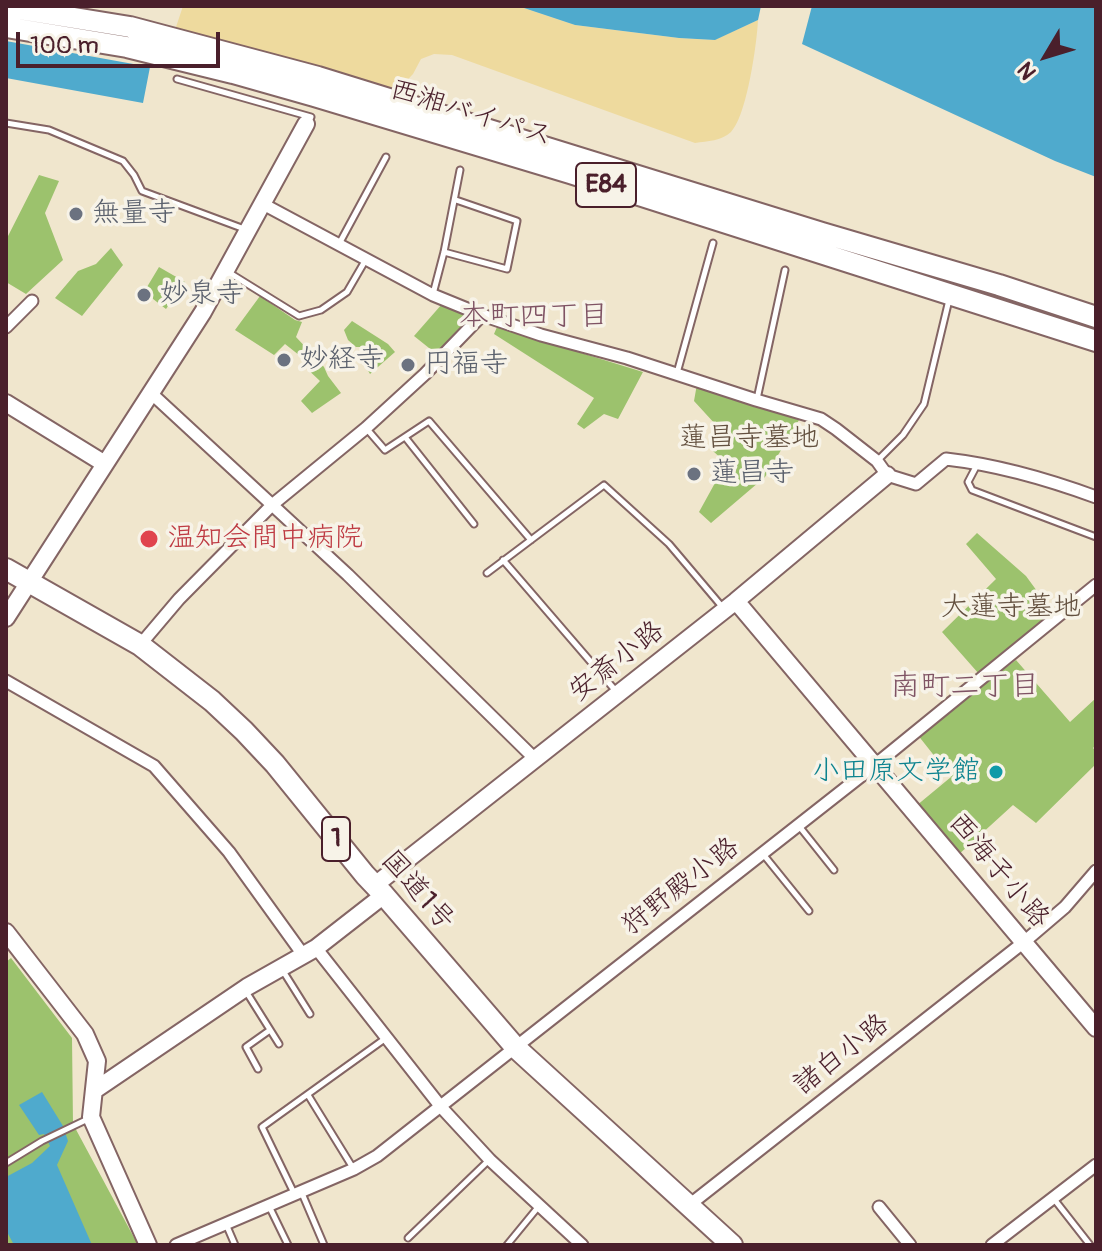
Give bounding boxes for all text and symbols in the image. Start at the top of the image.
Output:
scale bar [20,16,224,66]
north arrow [1006,16,1086,96]
text: 100 m [30,31,99,60]
text: N [1011,56,1043,85]
street label: 西湘バイパス [386,73,556,155]
road number: E84 [576,163,636,207]
place label: 無量寺 [92,197,176,231]
marker: 無量寺 [67,205,85,223]
place label: 妙泉寺 [160,278,244,312]
marker: 妙泉寺 [135,286,153,304]
district label: 本町四丁目 [459,299,609,335]
place label: 妙経寺 [300,343,384,377]
place label: 円福寺 [424,348,508,382]
marker: 妙経寺 [275,351,293,369]
marker: 円福寺 [399,356,417,374]
park label: 蓮昌寺墓地 [679,422,819,456]
place label: 蓮昌寺 [710,457,794,491]
marker: 蓮昌寺 [685,465,703,483]
place label: 温知会間中病院 [167,522,363,556]
marker: 温知会間中病院 [138,528,160,550]
park label: 大蓮寺墓地 [941,591,1081,625]
street label: 安斎小路 [563,614,671,710]
district label: 南町二丁目 [890,669,1040,705]
place label: 小田原文学館 [812,755,980,789]
marker: 小田原文学館 [987,763,1005,781]
street label: 西海子小路 [940,807,1056,935]
road number: 1 [322,817,350,861]
street label: 狩野殿小路 [615,831,747,943]
street label: 国道1号 [373,844,461,938]
street label: 諸白小路 [788,1007,896,1103]

